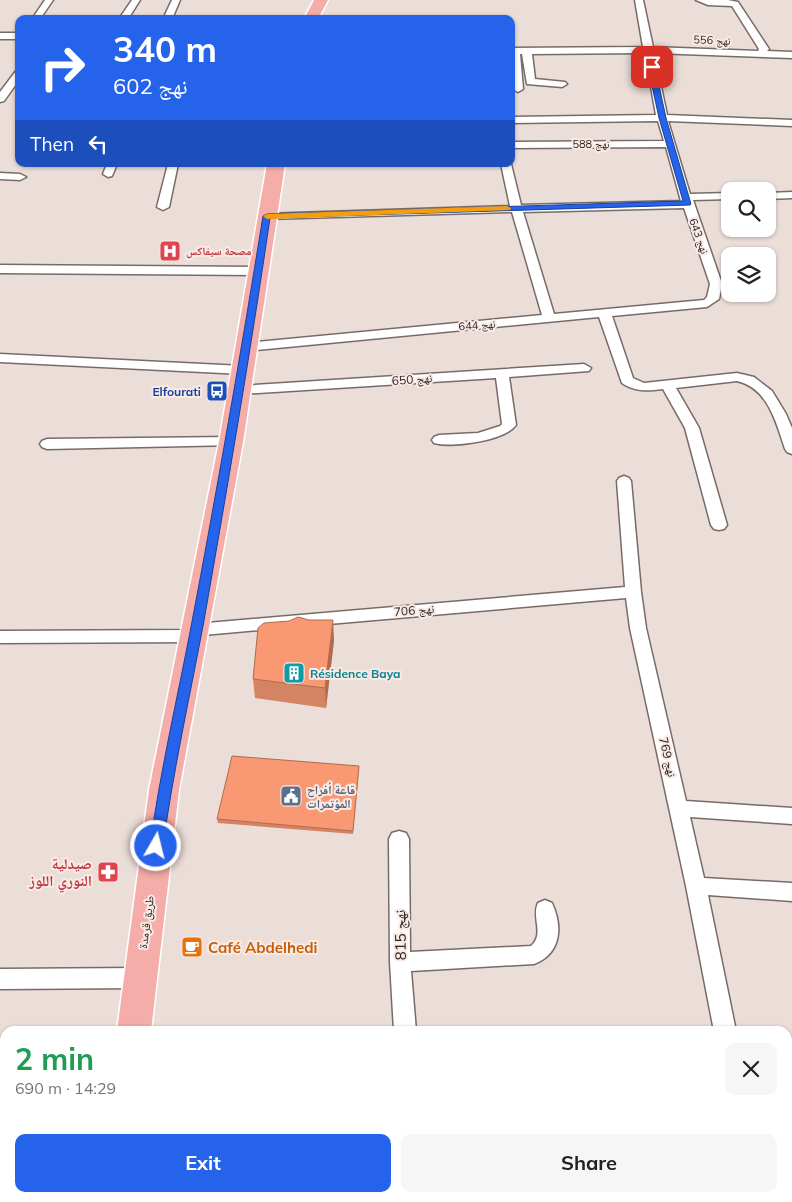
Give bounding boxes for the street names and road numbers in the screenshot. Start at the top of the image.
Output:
street label: نهج 556 [693,32,731,48]
street label: نهج 588 [572,137,610,151]
street label: نهج 643 [686,216,712,256]
street label: نهج 644 [458,316,496,334]
street label: نهج 650 [391,370,433,388]
street label: نهج 706 [393,601,435,619]
street label: نهج 769 [656,736,680,778]
street label: طريق قرمدة [135,894,157,950]
street label: نهج 815 [390,909,411,961]

